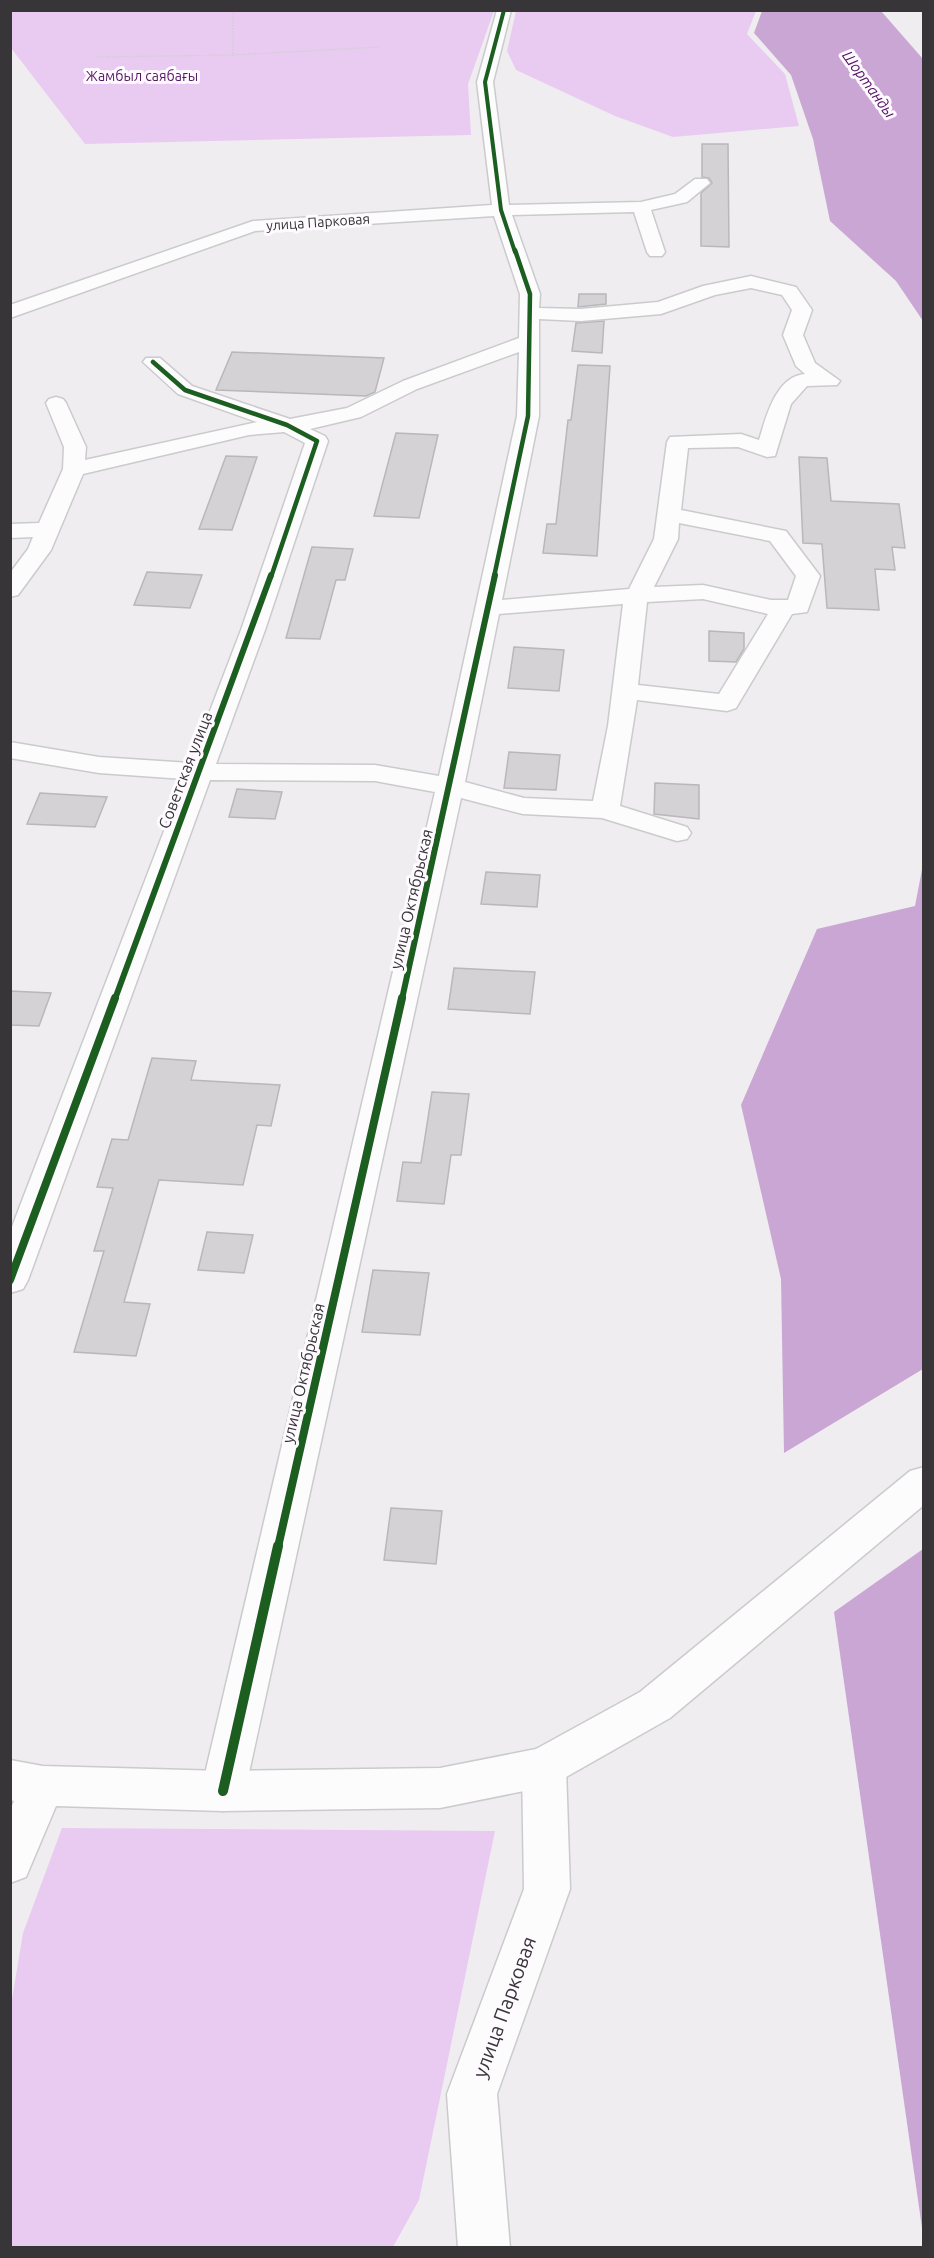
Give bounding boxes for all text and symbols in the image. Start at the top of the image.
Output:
water label: Шортанды [839,47,899,121]
park label: Жамбыл саябағы [86,68,198,84]
street label: улица Парковая [265,210,371,234]
street label: Советская улица [154,709,216,831]
street label: улица Октябрьская [386,827,436,971]
street label: улица Октябрьская [278,1301,328,1445]
street label: улица Парковая [468,1933,540,2081]

